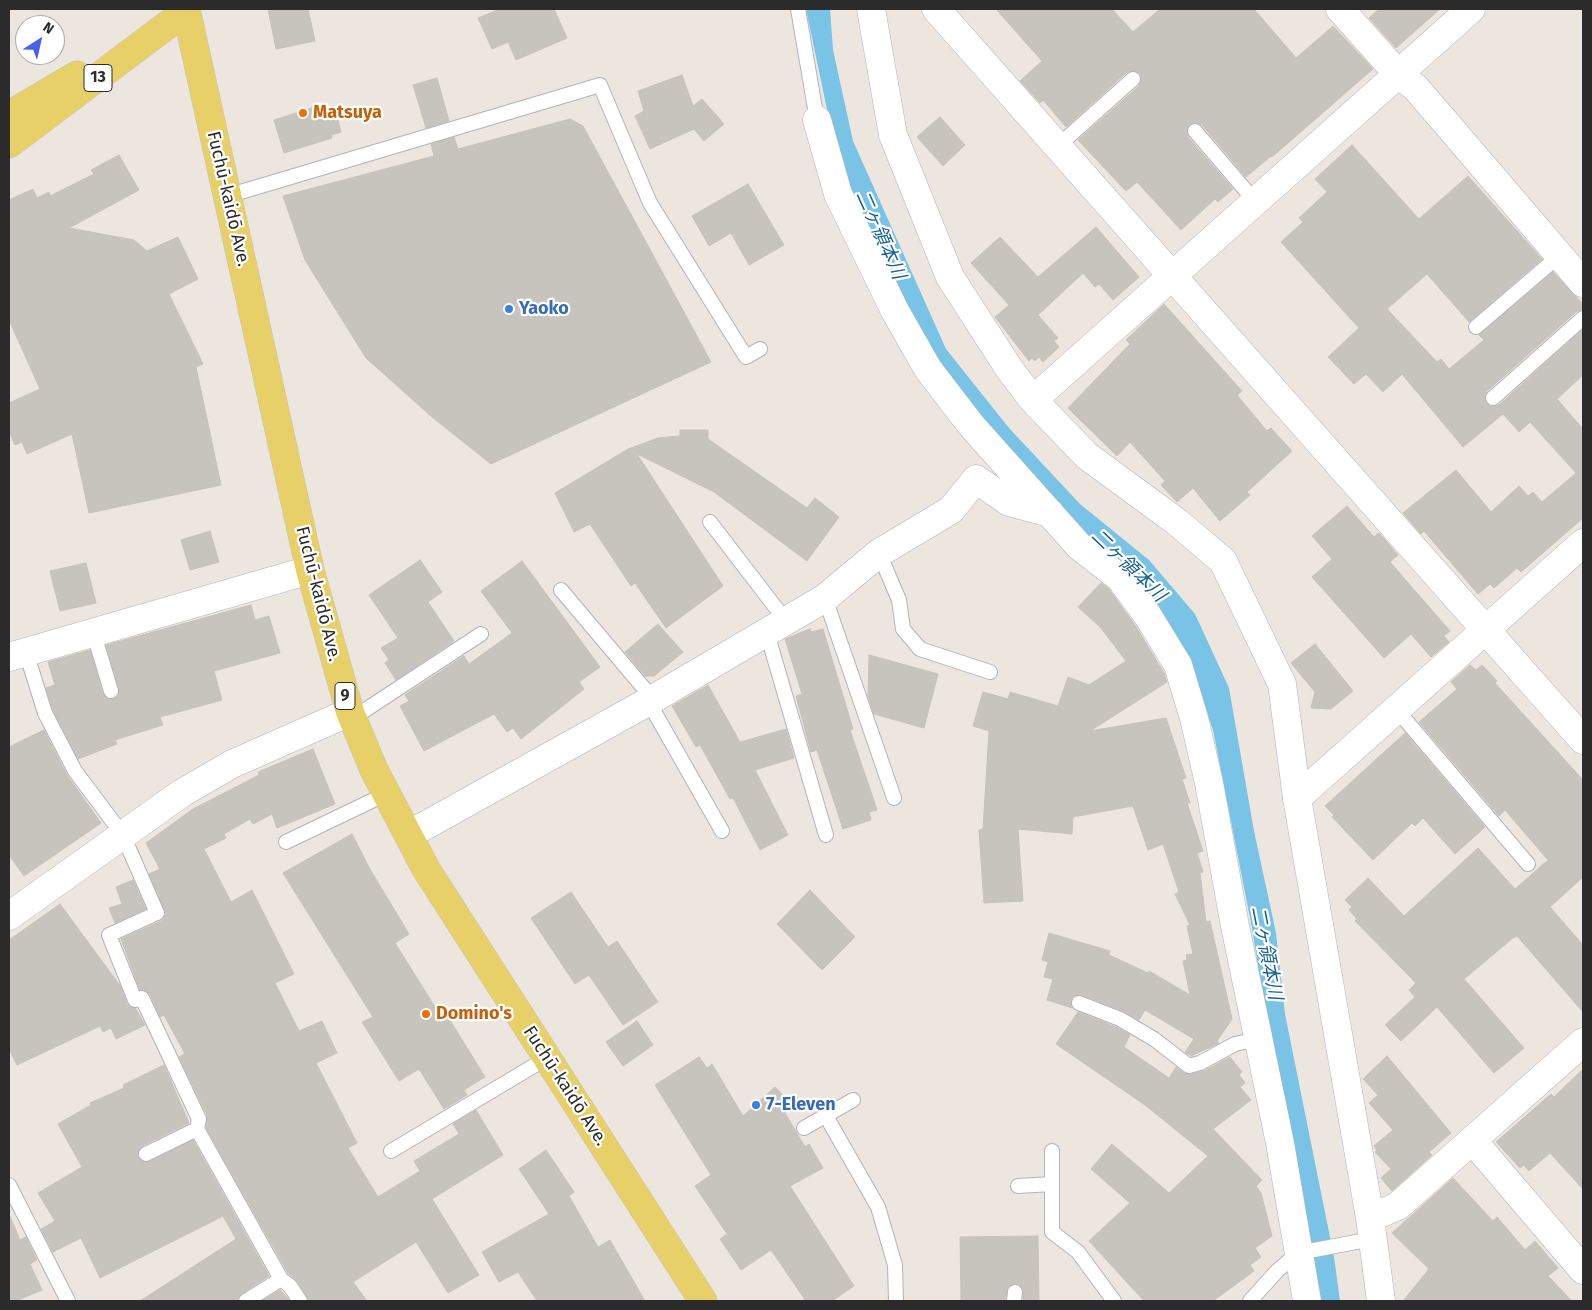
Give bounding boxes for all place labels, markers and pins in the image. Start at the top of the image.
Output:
place label: Matsuya [313,102,382,124]
marker: Matsuya [297,107,309,119]
place label: Yaoko [519,298,569,320]
marker: Yaoko [503,303,515,315]
place label: Domino's [436,1003,512,1025]
marker: Domino's [420,1008,432,1020]
place label: 7-Eleven [766,1094,836,1116]
marker: 7-Eleven [750,1099,762,1111]

